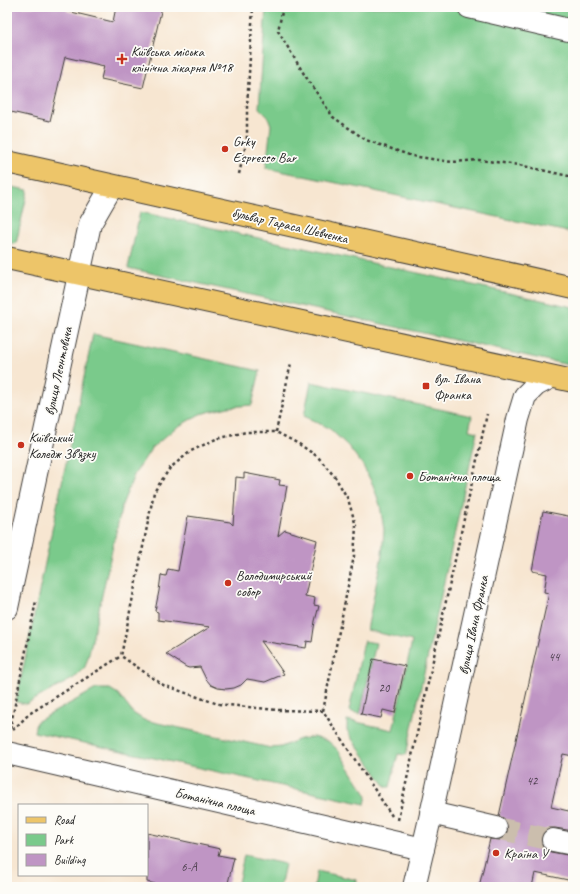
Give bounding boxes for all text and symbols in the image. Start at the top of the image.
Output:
place label: Київська міська клінічна лікарня №18 [131,43,234,76]
marker: Київська міська клінічна лікарня №18 [116,53,128,65]
place label: Grky Espresso Bar [233,133,297,166]
marker: Grky Espresso Bar [220,144,230,154]
street label: бульвар Тараса Шевченка [230,204,351,247]
street label: вулиця Леонтовича [41,324,76,417]
place label: вул. Івана Франка [434,370,482,403]
marker: вул. Івана Франка [421,381,431,391]
place label: Київський Коледж Зв’язку [29,429,97,462]
marker: Київський Коледж Зв’язку [16,440,26,450]
place label: Ботанічна площа [418,468,501,485]
marker: Ботанічна площа [405,471,415,481]
place label: Володимирський собор [236,567,313,600]
street label: вулиця Івана Франка [455,573,492,676]
marker: Володимирський собор [223,578,233,588]
house number: 44 [549,649,561,665]
house number: 20 [379,680,391,696]
house number: 42 [527,773,539,789]
street label: Ботанічна площа [173,784,258,819]
legend [18,804,148,876]
text: Road [54,812,76,828]
text: Park [54,832,75,848]
place label: Країна У [504,845,550,862]
marker: Країна У [491,848,501,858]
text: Building [54,852,86,868]
house number: 6-А [181,859,198,875]

